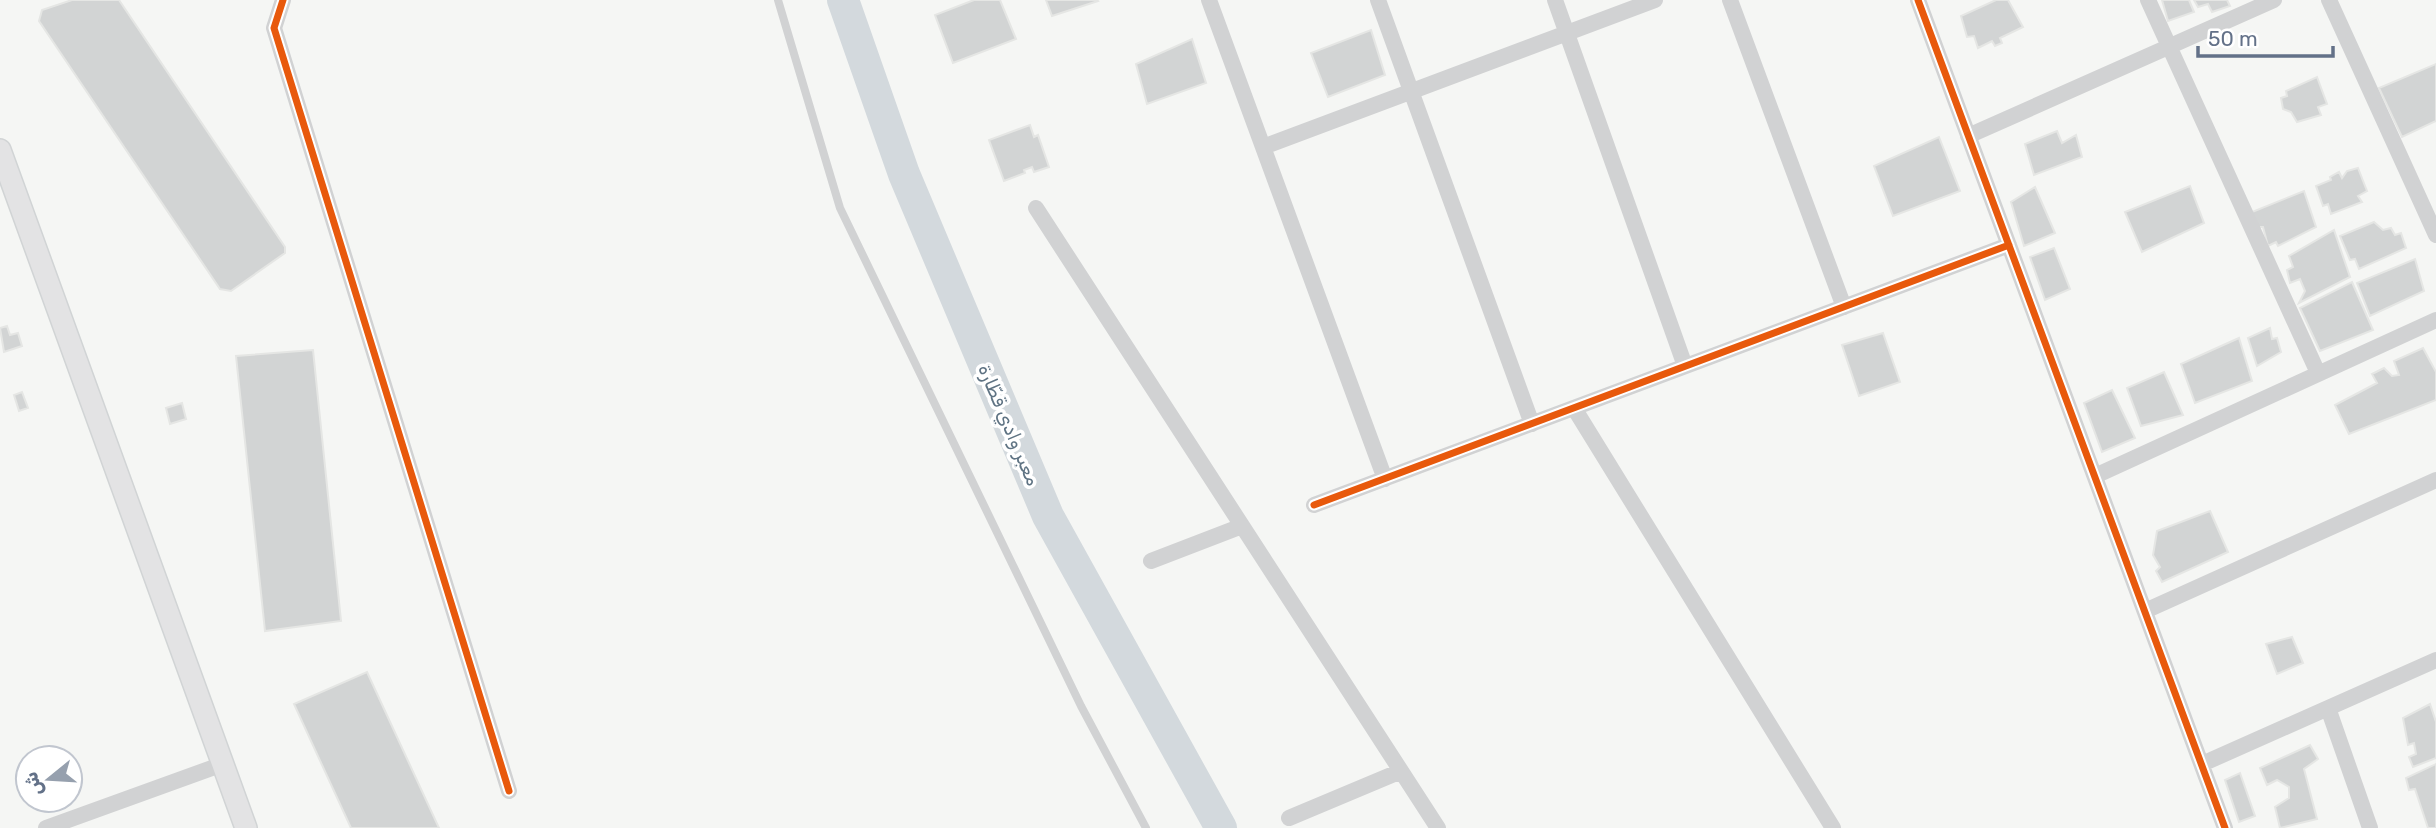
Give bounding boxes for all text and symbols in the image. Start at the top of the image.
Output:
scale bar [2198,14,2333,58]
text: 50 m [2208,26,2258,51]
water label: معبر وادي قطّارة [971,361,1045,490]
north arrow [14,744,84,814]
text: ش [19,769,48,799]

